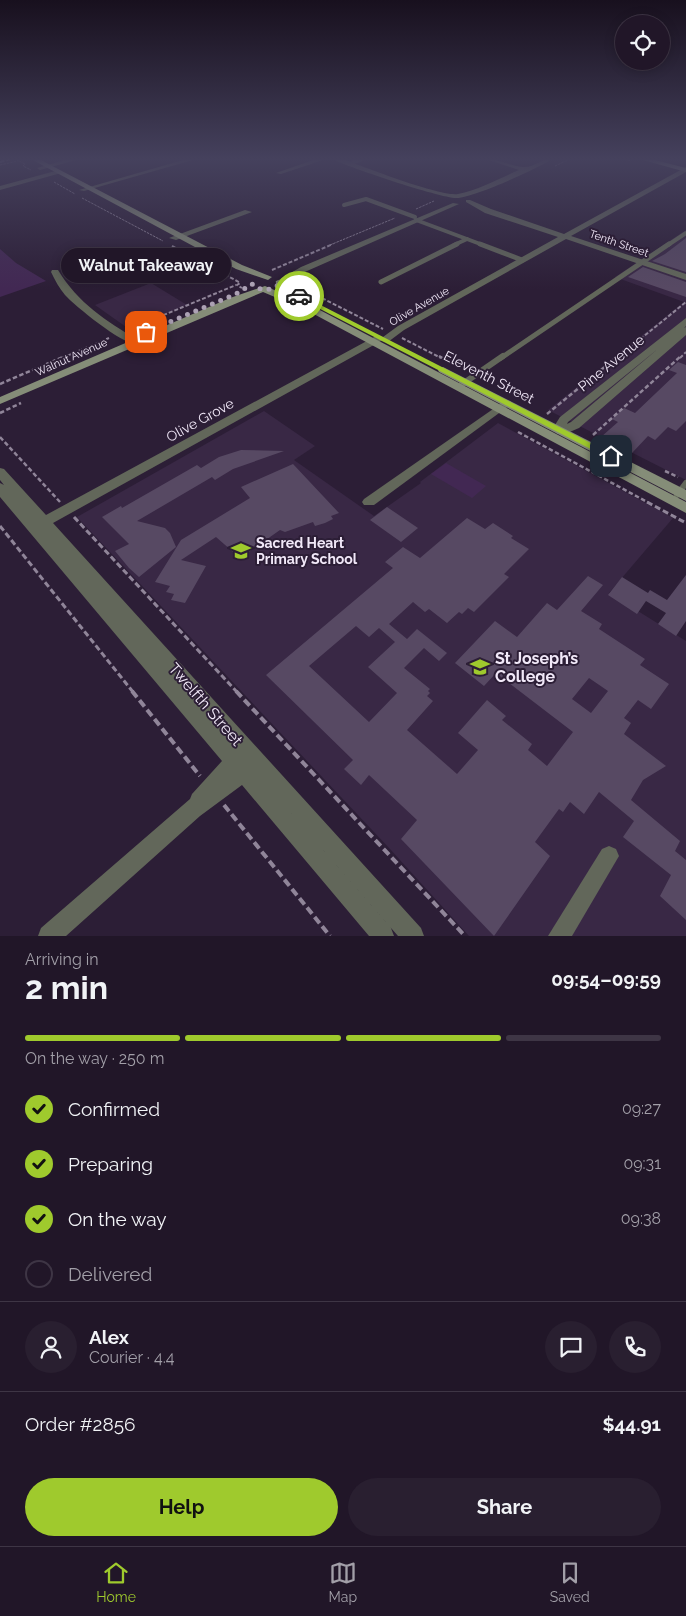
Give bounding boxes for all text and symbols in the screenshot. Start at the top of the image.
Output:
map controls [615,15,670,70]
button: locate [615,15,670,70]
street label: Tenth Street [588,227,650,260]
callout: Walnut Takeaway [61,247,231,282]
text: Walnut Takeaway [79,256,213,275]
courier [274,271,324,321]
icon: car [285,282,313,310]
street label: Olive Avenue [387,284,452,329]
pin [125,311,167,353]
icon: bag [132,318,160,346]
street label: Pine Avenue [575,331,647,395]
street label: Walnut Avenue [33,336,110,379]
street label: Eleventh Street [441,347,537,407]
street label: Olive Grove [164,395,236,445]
pin [590,435,632,477]
icon: home [597,442,625,470]
place label: Sacred Heart Primary School [256,535,358,567]
school or university icon: Sacred Heart Primary School [230,540,252,562]
place label: St Joseph’s College [495,649,578,686]
school or university icon: St Joseph’s College [469,656,491,678]
street label: Twelfth Street [165,659,247,750]
text: Arriving in [25,950,99,969]
text: 09:54–09:59 [551,968,661,990]
text: 2 min [25,969,108,1006]
text: On the way · 250 m [25,1049,164,1068]
icon: check [25,1095,53,1123]
text: Confirmed [68,1098,160,1120]
text: 09:27 [622,1099,661,1118]
icon: check [25,1150,53,1178]
text: Preparing [68,1153,153,1175]
text: 09:31 [623,1154,661,1173]
icon: check [25,1205,53,1233]
text: On the way [68,1208,167,1230]
text: 09:38 [621,1209,661,1228]
text: Delivered [68,1263,152,1285]
button: person [25,1321,77,1373]
button: chat [545,1321,597,1373]
button: phone [609,1321,661,1373]
text: Alex [89,1326,129,1348]
text: Courier · 4.4 [89,1348,174,1367]
text: Order #2856 [25,1413,136,1435]
text: $44.91 [602,1413,661,1435]
button: Help [25,1478,338,1536]
button: Share [348,1478,661,1536]
tab: Home [96,1559,136,1605]
tab: Map [329,1559,357,1605]
tab: Saved [550,1559,590,1605]

